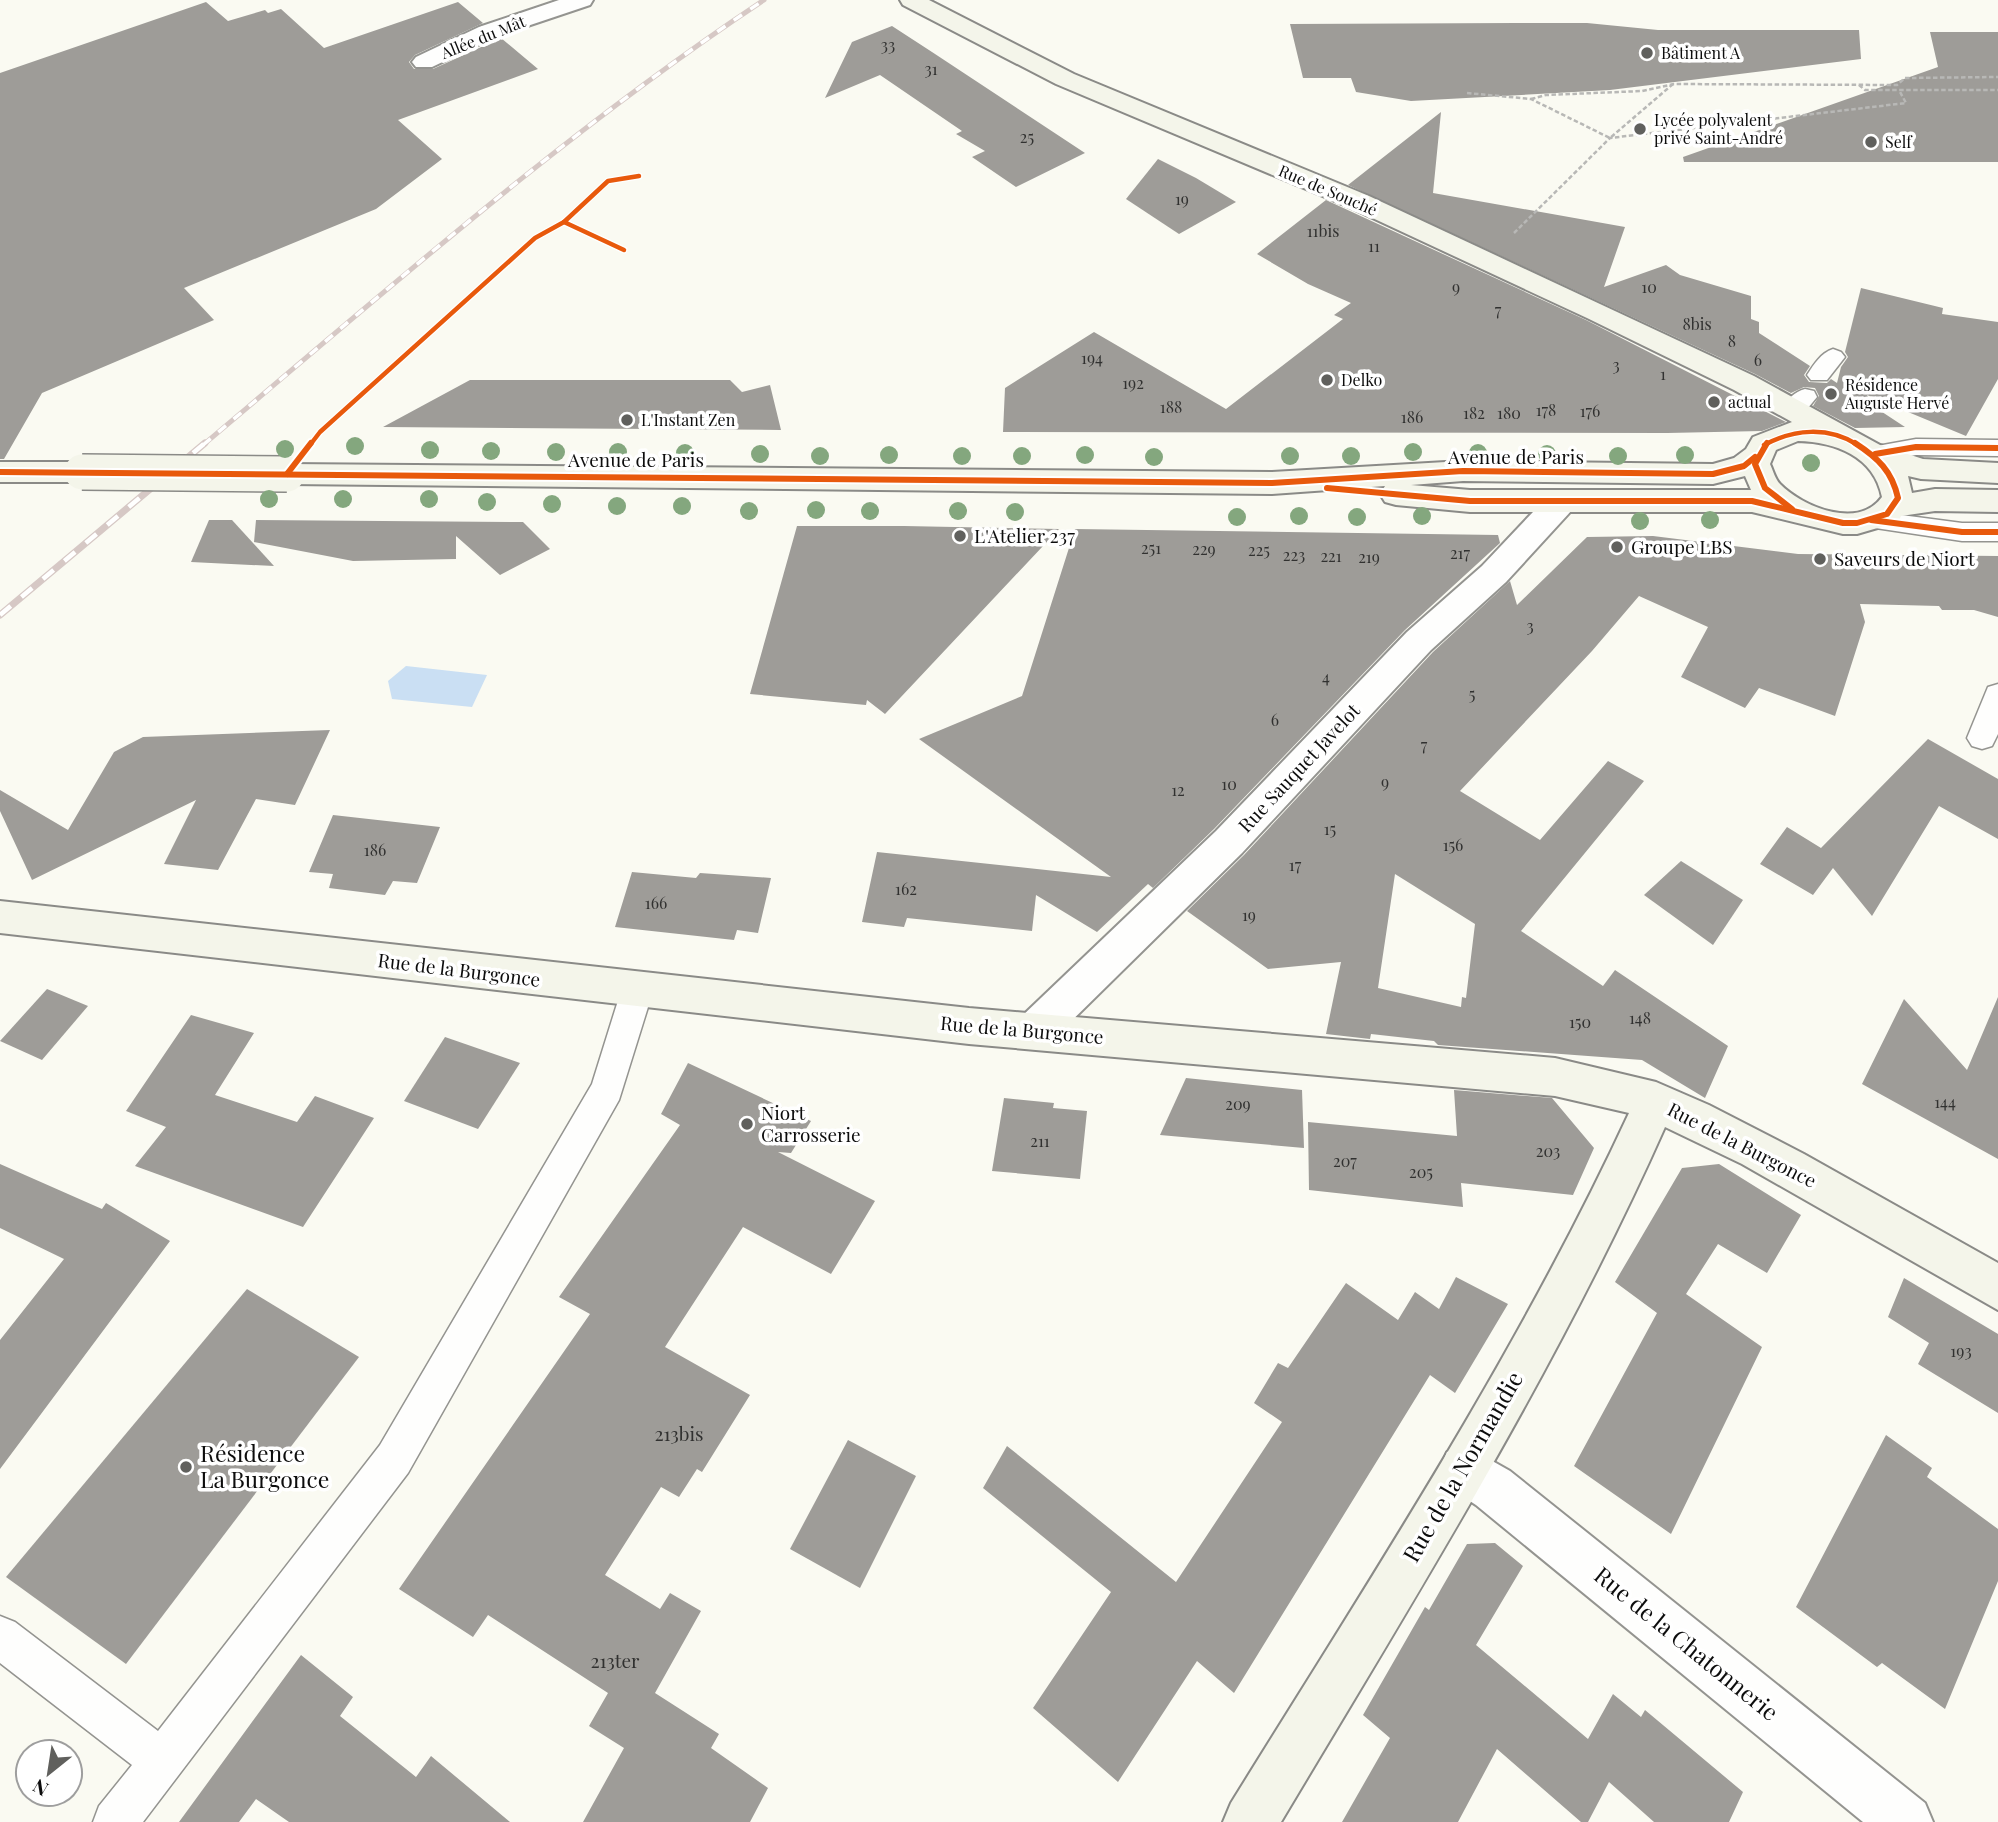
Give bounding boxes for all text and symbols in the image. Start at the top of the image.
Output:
street label: Allée du Mât [437,10,528,63]
house number: 33 [881,34,895,55]
place label: Bâtiment A [1661,42,1741,63]
marker: Bâtiment A [1639,45,1655,61]
house number: 31 [924,58,938,79]
place label: Lycée polyvalent privé Saint-André [1654,109,1783,148]
marker: Lycée polyvalent privé Saint-André [1632,121,1648,137]
house number: 25 [1020,126,1034,147]
place label: Self [1885,131,1913,152]
marker: Self [1863,134,1879,150]
street label: Rue de Souché [1276,159,1381,220]
house number: 19 [1175,188,1189,209]
house number: 11bis [1307,220,1339,241]
house number: 11 [1368,235,1380,256]
house number: 9 [1452,276,1460,297]
house number: 10 [1641,276,1657,297]
house number: 7 [1495,299,1502,320]
house number: 8bis [1682,313,1712,334]
house number: 8 [1728,330,1736,351]
house number: 194 [1081,347,1103,368]
house number: 6 [1754,349,1762,370]
house number: 3 [1612,354,1620,375]
house number: 1 [1660,363,1666,384]
place label: Delko [1341,369,1383,390]
house number: 192 [1122,372,1144,393]
marker: Delko [1319,372,1335,388]
place label: Résidence Auguste Hervé [1844,374,1949,413]
marker: Résidence Auguste Hervé [1823,386,1839,402]
place label: actual [1728,391,1772,412]
marker: actual [1706,394,1722,410]
house number: 188 [1160,396,1182,417]
house number: 178 [1536,399,1556,420]
house number: 176 [1580,400,1600,421]
house number: 182 [1463,402,1485,423]
house number: 180 [1497,402,1521,423]
house number: 186 [1401,406,1423,427]
place label: L'Instant Zen [641,409,736,430]
marker: L'Instant Zen [619,412,635,428]
street label: Avenue de Paris [1447,443,1584,469]
street label: Avenue de Paris [567,446,704,472]
place label: L'Atelier 237 [974,522,1075,548]
marker: L'Atelier 237 [952,528,968,544]
place label: Groupe LBS [1631,533,1733,559]
house number: 251 [1141,537,1161,558]
house number: 229 [1192,538,1216,559]
house number: 225 [1248,539,1270,560]
marker: Groupe LBS [1609,539,1625,555]
house number: 217 [1450,542,1471,563]
house number: 223 [1283,544,1305,565]
house number: 221 [1320,545,1342,566]
place label: Saveurs de Niort [1834,545,1975,571]
house number: 219 [1358,546,1380,567]
marker: Saveurs de Niort [1812,551,1828,567]
house number: 3 [1526,615,1534,636]
house number: 4 [1322,666,1330,687]
house number: 5 [1469,683,1475,704]
street label: Rue Sauquet Javelot [1232,697,1365,837]
house number: 6 [1271,709,1279,730]
house number: 7 [1421,734,1428,755]
house number: 9 [1381,771,1389,792]
house number: 10 [1221,773,1237,794]
house number: 12 [1171,779,1185,800]
house number: 15 [1324,818,1336,839]
house number: 156 [1443,834,1463,855]
house number: 186 [364,839,386,860]
house number: 17 [1289,854,1302,875]
house number: 162 [895,878,917,899]
house number: 166 [645,892,667,913]
house number: 19 [1242,904,1256,925]
street label: Rue de la Burgonce [376,946,542,992]
house number: 148 [1629,1007,1651,1028]
street label: Rue de la Burgonce [939,1009,1105,1049]
house number: 150 [1569,1011,1591,1032]
house number: 144 [1934,1091,1956,1112]
house number: 209 [1225,1093,1251,1114]
street label: Rue de la Burgonce [1664,1095,1821,1193]
place label: Niort Carrosserie [761,1099,861,1147]
marker: Niort Carrosserie [739,1116,755,1132]
house number: 211 [1030,1130,1050,1151]
house number: 203 [1536,1140,1560,1161]
house number: 207 [1333,1150,1357,1171]
house number: 205 [1409,1161,1433,1182]
house number: 193 [1950,1340,1972,1361]
street label: Rue de la Normandie [1394,1365,1529,1567]
house number: 213bis [654,1420,704,1446]
place label: Résidence La Burgonce [200,1437,329,1494]
marker: Résidence La Burgonce [178,1459,194,1475]
street label: Rue de la Chatonnerie [1588,1559,1785,1727]
house number: 213ter [590,1647,640,1673]
north arrow [14,1738,84,1808]
text: N [27,1774,52,1803]

